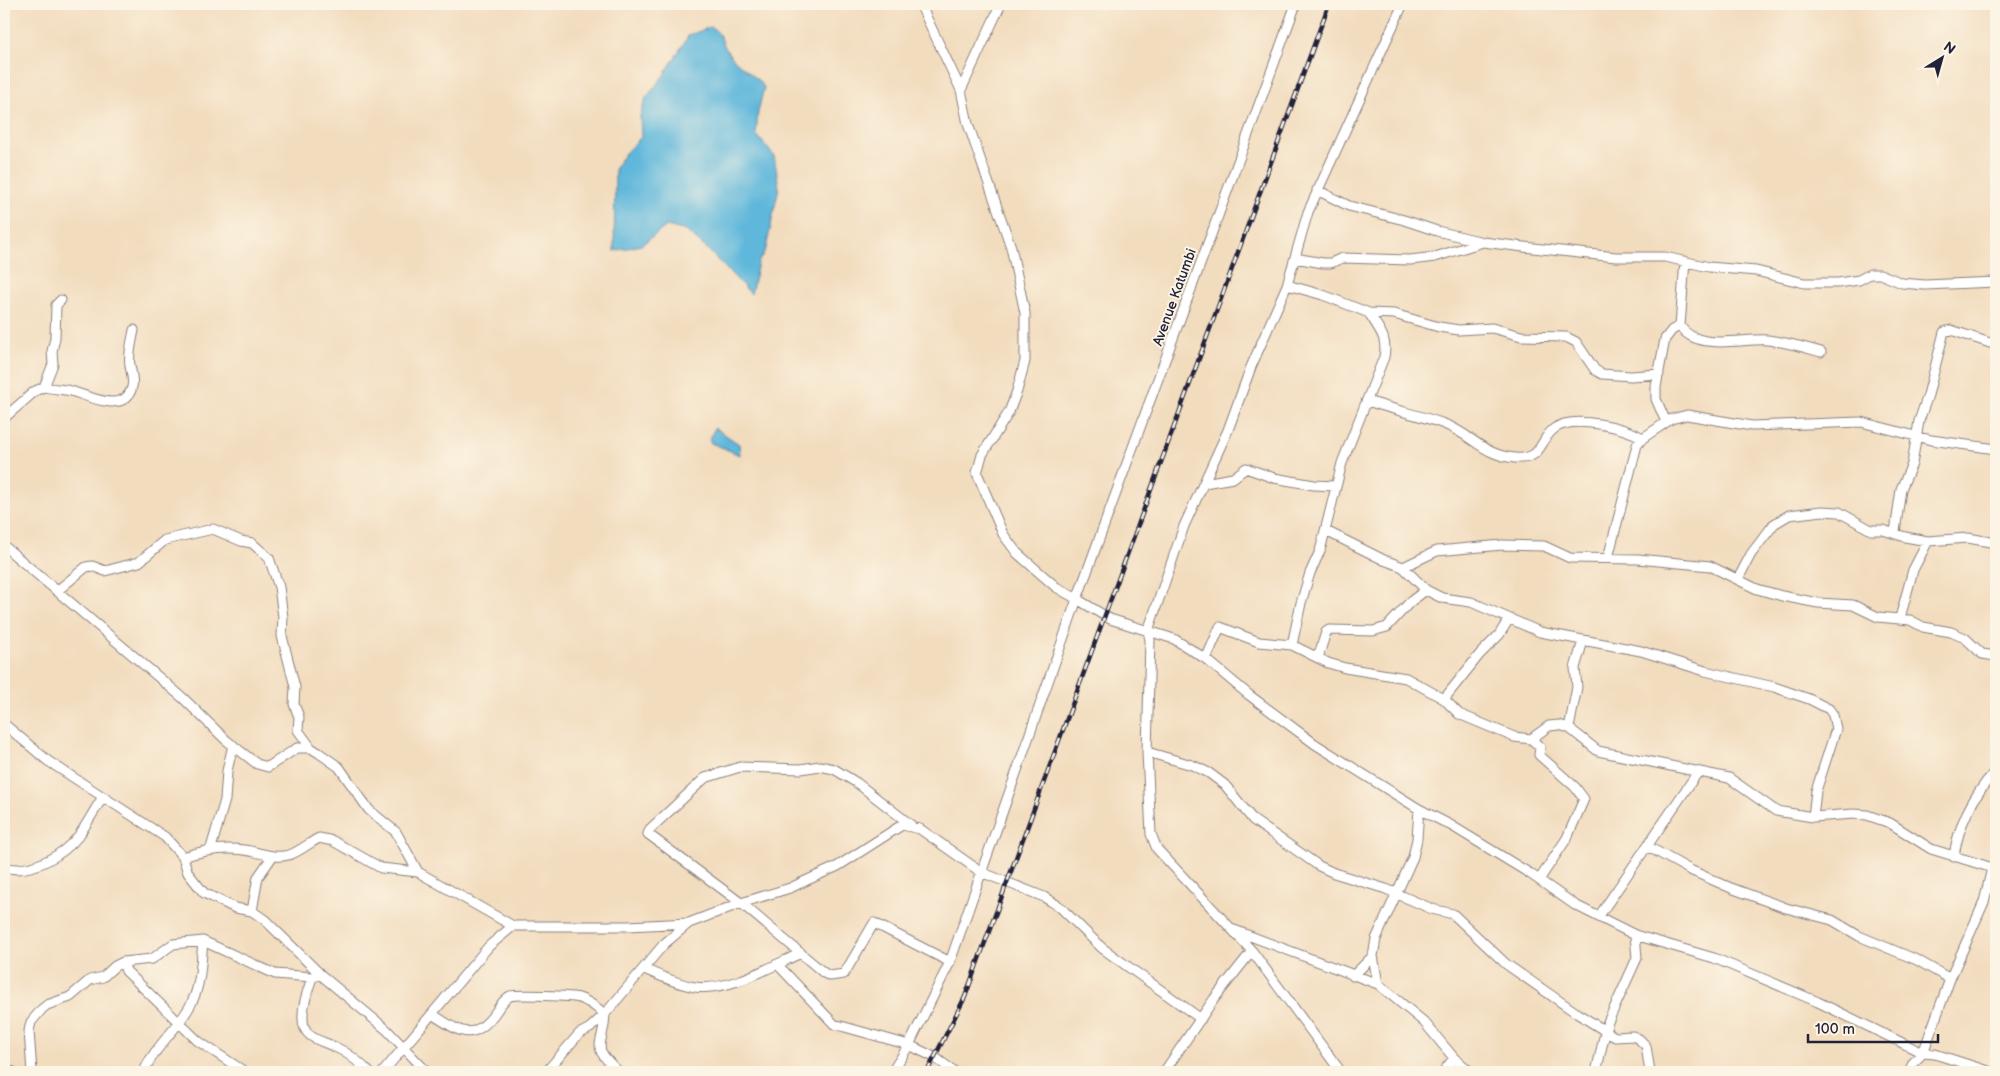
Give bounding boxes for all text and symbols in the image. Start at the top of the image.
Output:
north arrow [1918,32,1968,82]
text: N [1940,38,1959,58]
street label: Avenue Katumbi [1149,246,1200,348]
scale bar [1808,1011,1938,1043]
text: 100 m [1815,1020,1855,1039]

